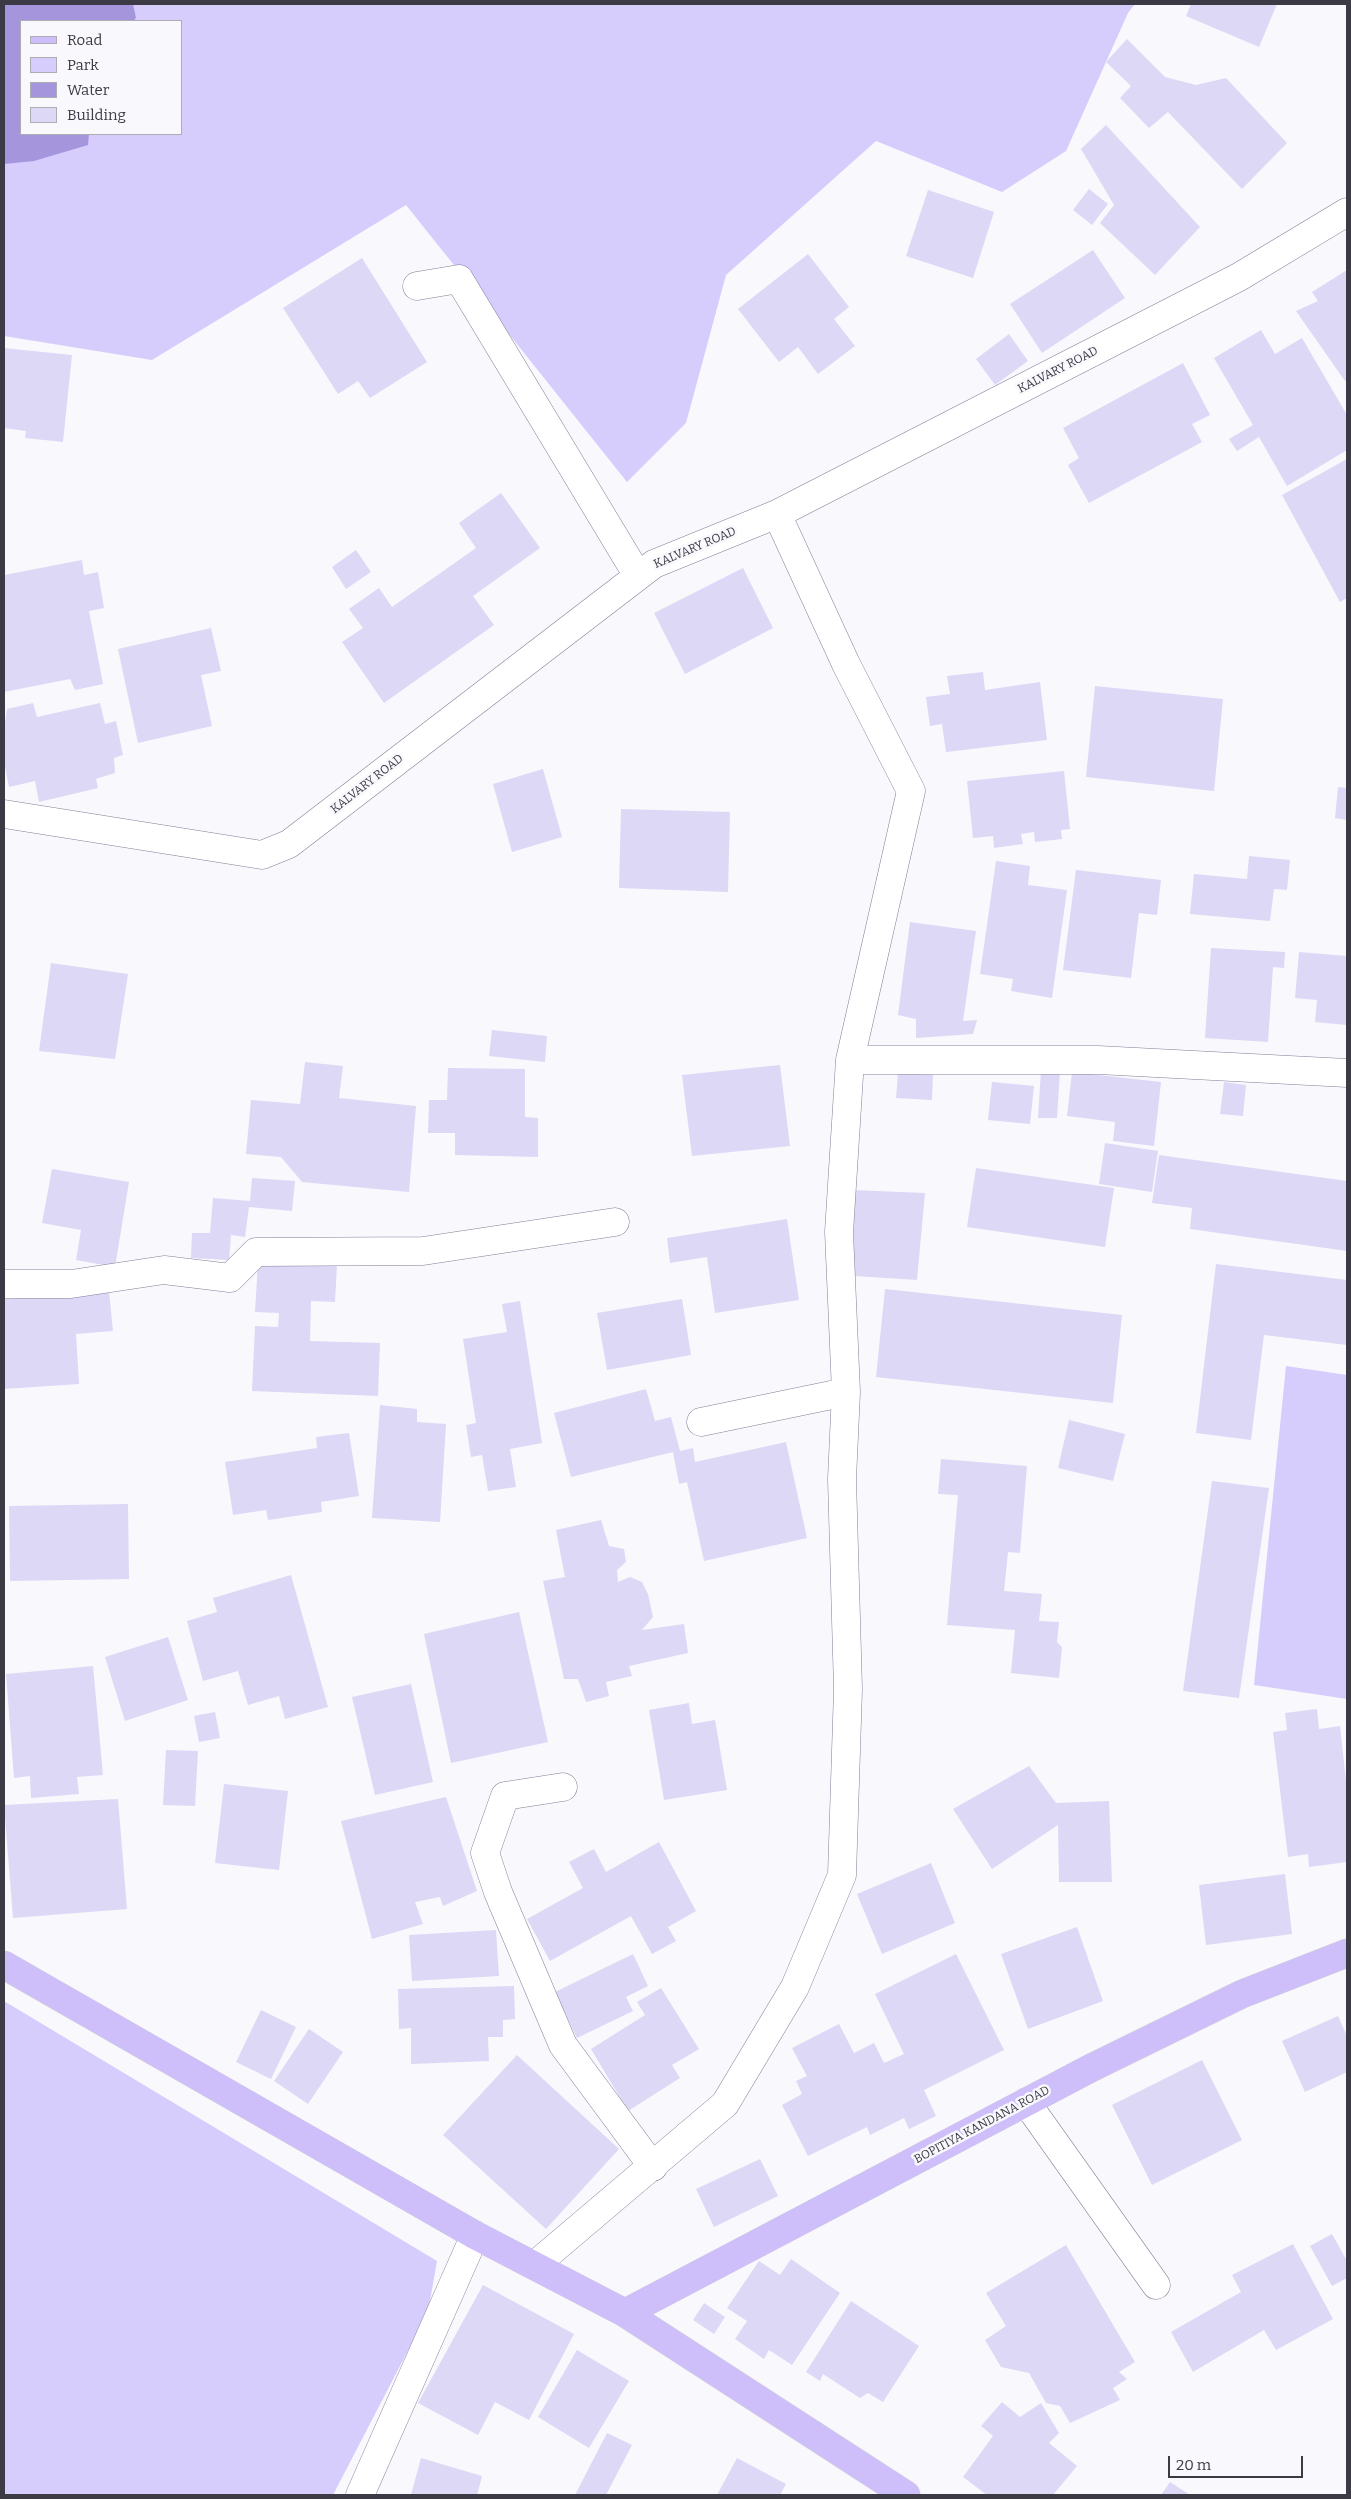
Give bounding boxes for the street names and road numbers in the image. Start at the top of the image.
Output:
street label: KALVARY ROAD [1016,344,1100,396]
street label: KALVARY ROAD [652,524,738,572]
street label: KALVARY ROAD [328,751,406,817]
street label: BOPITIYA KANDANA ROAD [912,2083,1052,2167]

